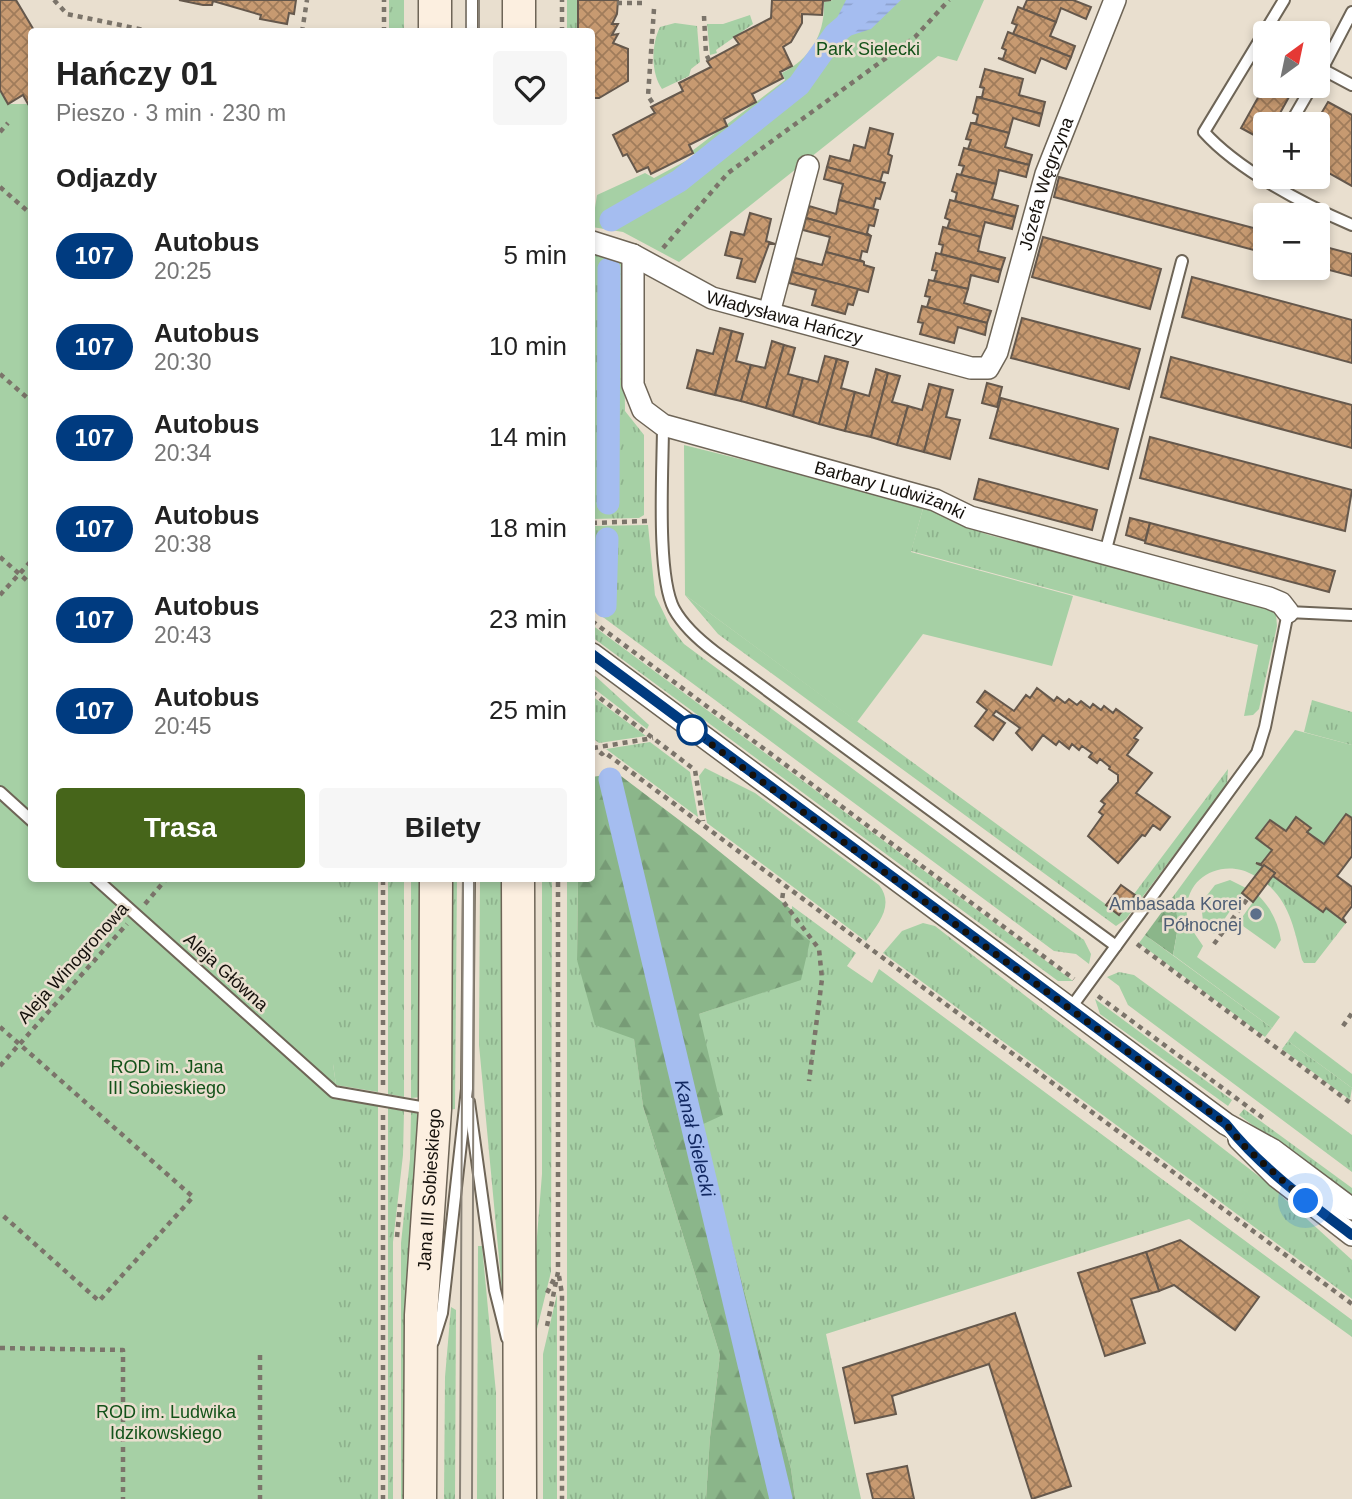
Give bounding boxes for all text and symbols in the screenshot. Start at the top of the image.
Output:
north arrow [1253,21,1330,98]
map controls [1253,21,1330,280]
park label: Park Sielecki [816,39,920,59]
button: heart [493,51,567,125]
text: Hańczy 01 [56,55,217,92]
text: Pieszo · 3 min · 230 m [56,100,286,126]
button: + [1253,112,1330,189]
street label: Józefa Węgrzyna [1015,113,1078,253]
text: Odjazdy [56,163,157,193]
button: − [1253,203,1330,280]
text: Autobus [154,227,259,257]
text: 5 min [503,240,567,270]
text: 107 [74,242,115,269]
text: 20:25 [154,258,212,284]
street label: Władysława Hańczy [704,287,865,348]
text: Autobus [154,318,259,348]
text: 10 min [489,331,567,361]
text: 107 [74,333,115,360]
text: 20:30 [154,349,212,375]
text: Autobus [154,409,259,439]
text: 14 min [489,422,567,452]
text: 107 [74,424,115,451]
text: 20:34 [154,440,212,466]
street label: Barbary Ludwiżanki [812,457,969,523]
text: Autobus [154,500,259,530]
text: 18 min [489,513,567,543]
text: 107 [74,515,115,542]
text: 20:38 [154,531,212,557]
text: Autobus [154,591,259,621]
text: 23 min [489,604,567,634]
text: 107 [74,606,115,633]
text: 20:43 [154,622,212,648]
text: Autobus [154,682,259,712]
text: 25 min [489,695,567,725]
text: 107 [74,697,115,724]
text: 20:45 [154,713,212,739]
unlabelled marker [677,715,707,745]
button: Trasa [56,788,305,868]
button: Bilety [319,788,567,868]
place label: Ambasada Korei Północnej [1109,894,1242,935]
street label: Aleja Winogronowa [14,898,133,1027]
marker: Ambasada Korei Północnej [1248,906,1264,922]
street label: Aleja Główna [180,929,273,1016]
park label: ROD im. Jana III Sobieskiego [108,1057,226,1098]
water label: Kanał Sielecki [671,1078,719,1199]
street label: Jana III Sobieskiego [414,1108,445,1271]
your location [1288,1183,1323,1218]
park label: ROD im. Ludwika Idzikowskiego [96,1402,237,1443]

